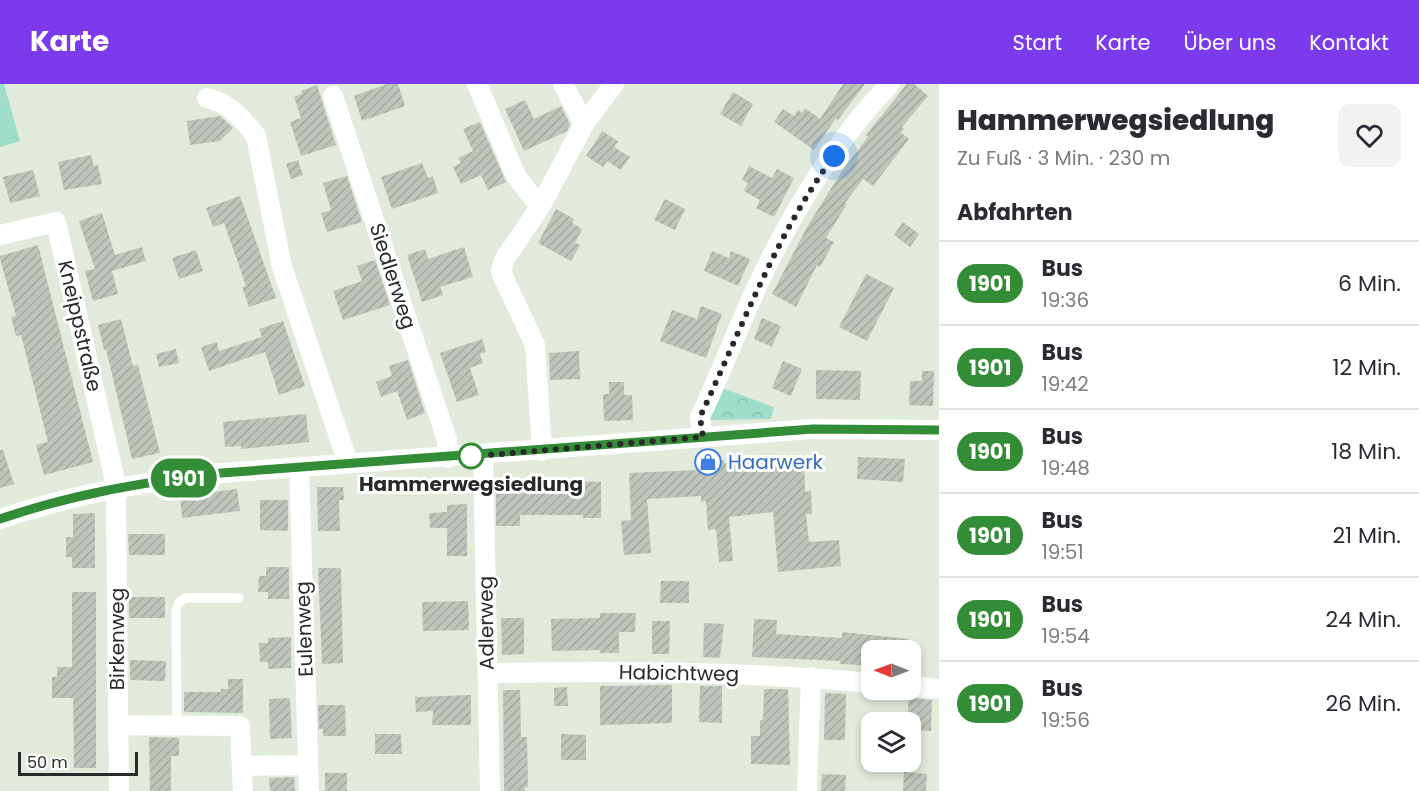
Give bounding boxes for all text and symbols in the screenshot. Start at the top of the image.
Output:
text: Karte [30,22,109,61]
text: Start [1013,28,1062,57]
text: Karte [1095,28,1151,57]
text: Über uns [1184,28,1276,57]
text: Kontakt [1309,28,1389,57]
text: Hammerwegsiedlung [957,101,1274,140]
button: heart [1338,104,1401,167]
your location [819,141,849,171]
text: Zu Fuß · 3 Min. · 230 m [957,144,1170,172]
text: Abfahrten [957,197,1073,228]
street label: Siedlerweg [363,220,423,332]
text: Bus [1041,253,1083,284]
street label: Kneippstraße [51,258,109,394]
text: 6 Min. [1338,268,1401,299]
text: 1901 [969,269,1011,298]
text: 19:36 [1041,286,1089,314]
text: Bus [1041,337,1083,368]
text: 12 Min. [1332,352,1401,383]
text: 1901 [969,353,1011,382]
text: 19:42 [1041,370,1089,398]
text: Bus [1041,421,1083,452]
text: 18 Min. [1331,436,1401,467]
text: 1901 [969,437,1011,466]
marker: Hammerwegsiedlung [458,443,484,469]
shop icon: Haarwerk [693,447,723,477]
place label: Haarwerk [728,448,824,476]
text: 19:48 [1041,454,1090,482]
line badge: 1901 [142,458,226,498]
text: 1901 [163,464,205,493]
place label: Hammerwegsiedlung [359,470,583,498]
text: Bus [1041,505,1083,536]
text: 21 Min. [1332,520,1401,551]
text: 1901 [969,521,1011,550]
text: 19:51 [1041,538,1084,566]
street label: Adlerweg [471,576,501,670]
street label: Eulenweg [288,581,320,677]
street label: Birkenweg [103,588,131,690]
text: Bus [1041,589,1083,620]
text: 24 Min. [1326,604,1401,635]
text: 1901 [969,605,1011,634]
text: 19:54 [1041,622,1090,650]
north arrow [861,640,921,700]
map controls [861,640,921,772]
street label: Habichtweg [619,658,739,688]
text: Bus [1041,673,1083,704]
text: 26 Min. [1325,688,1401,719]
text: 1901 [969,689,1011,718]
text: 19:56 [1041,706,1090,734]
button: layers [861,712,921,772]
scale bar [18,749,138,776]
text: 50 m [27,751,68,774]

